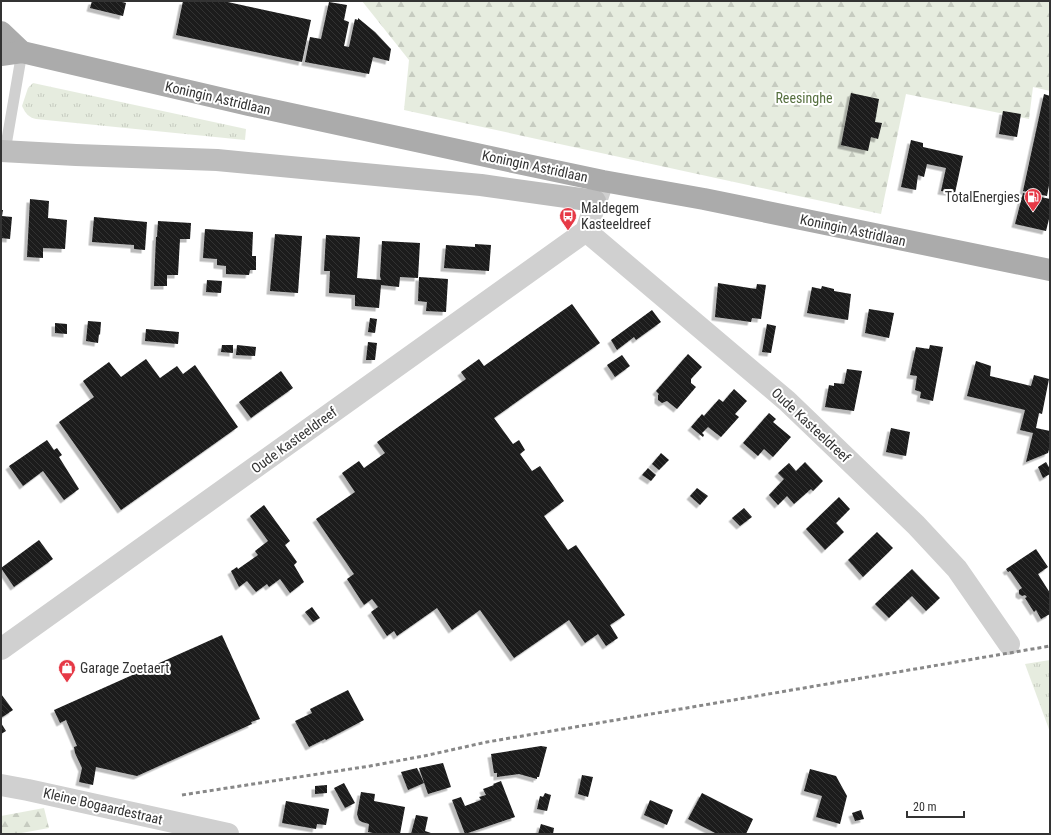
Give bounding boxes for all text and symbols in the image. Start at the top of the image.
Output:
street label: Koningin Astridlaan [164,78,272,118]
park label: Reesinghe [775,90,833,106]
street label: Koningin Astridlaan [481,147,589,185]
fuel station icon: TotalEnergies [1023,187,1043,212]
place label: TotalEnergies [945,189,1020,205]
place label: Maldegem Kasteeldreef [581,200,651,232]
bus stop icon: Maldegem Kasteeldreef [558,206,578,231]
street label: Koningin Astridlaan [799,211,907,249]
street label: Oude Kasteeldreef [768,384,854,466]
street label: Oude Kasteeldreef [248,403,340,476]
shop icon: Garage Zoetaert [57,658,77,683]
place label: Garage Zoetaert [80,660,169,676]
street label: Kleine Bogaardestraat [42,784,164,828]
scale bar [907,793,964,819]
text: 20 m [913,800,937,814]

